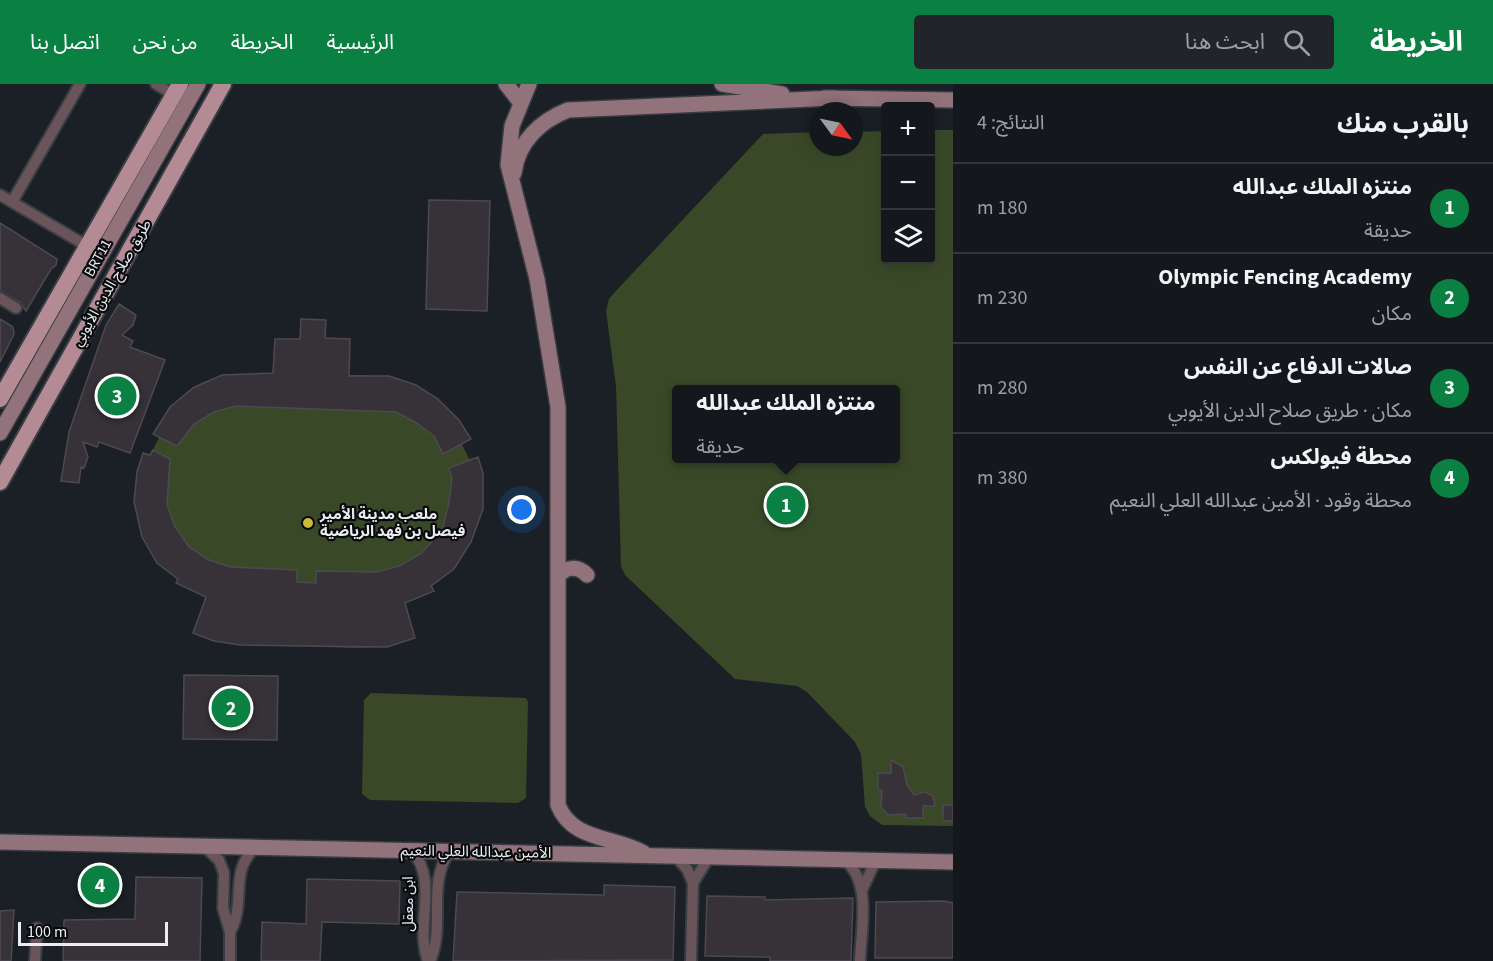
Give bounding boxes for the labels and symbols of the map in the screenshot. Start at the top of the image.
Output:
north arrow [809,102,863,156]
street label: طريق صلاح الدين الأيوبي [67,216,158,351]
street label: BRT11 [79,235,117,281]
pin: 3 [98,374,136,418]
pin: 1 [766,482,806,528]
your location [507,495,536,524]
place label: ملعب مدينة الأمير فيصل بن فهد الرياضية [319,504,465,542]
marker: ملعب مدينة الأمير فيصل بن فهد الرياضية [301,516,315,530]
pin: 2 [212,686,250,730]
street label: الأمين عبدالله العلي النعيم [400,840,552,864]
pin: 4 [80,862,120,908]
street label: ابن معقل [398,876,419,932]
scale bar [18,919,168,946]

